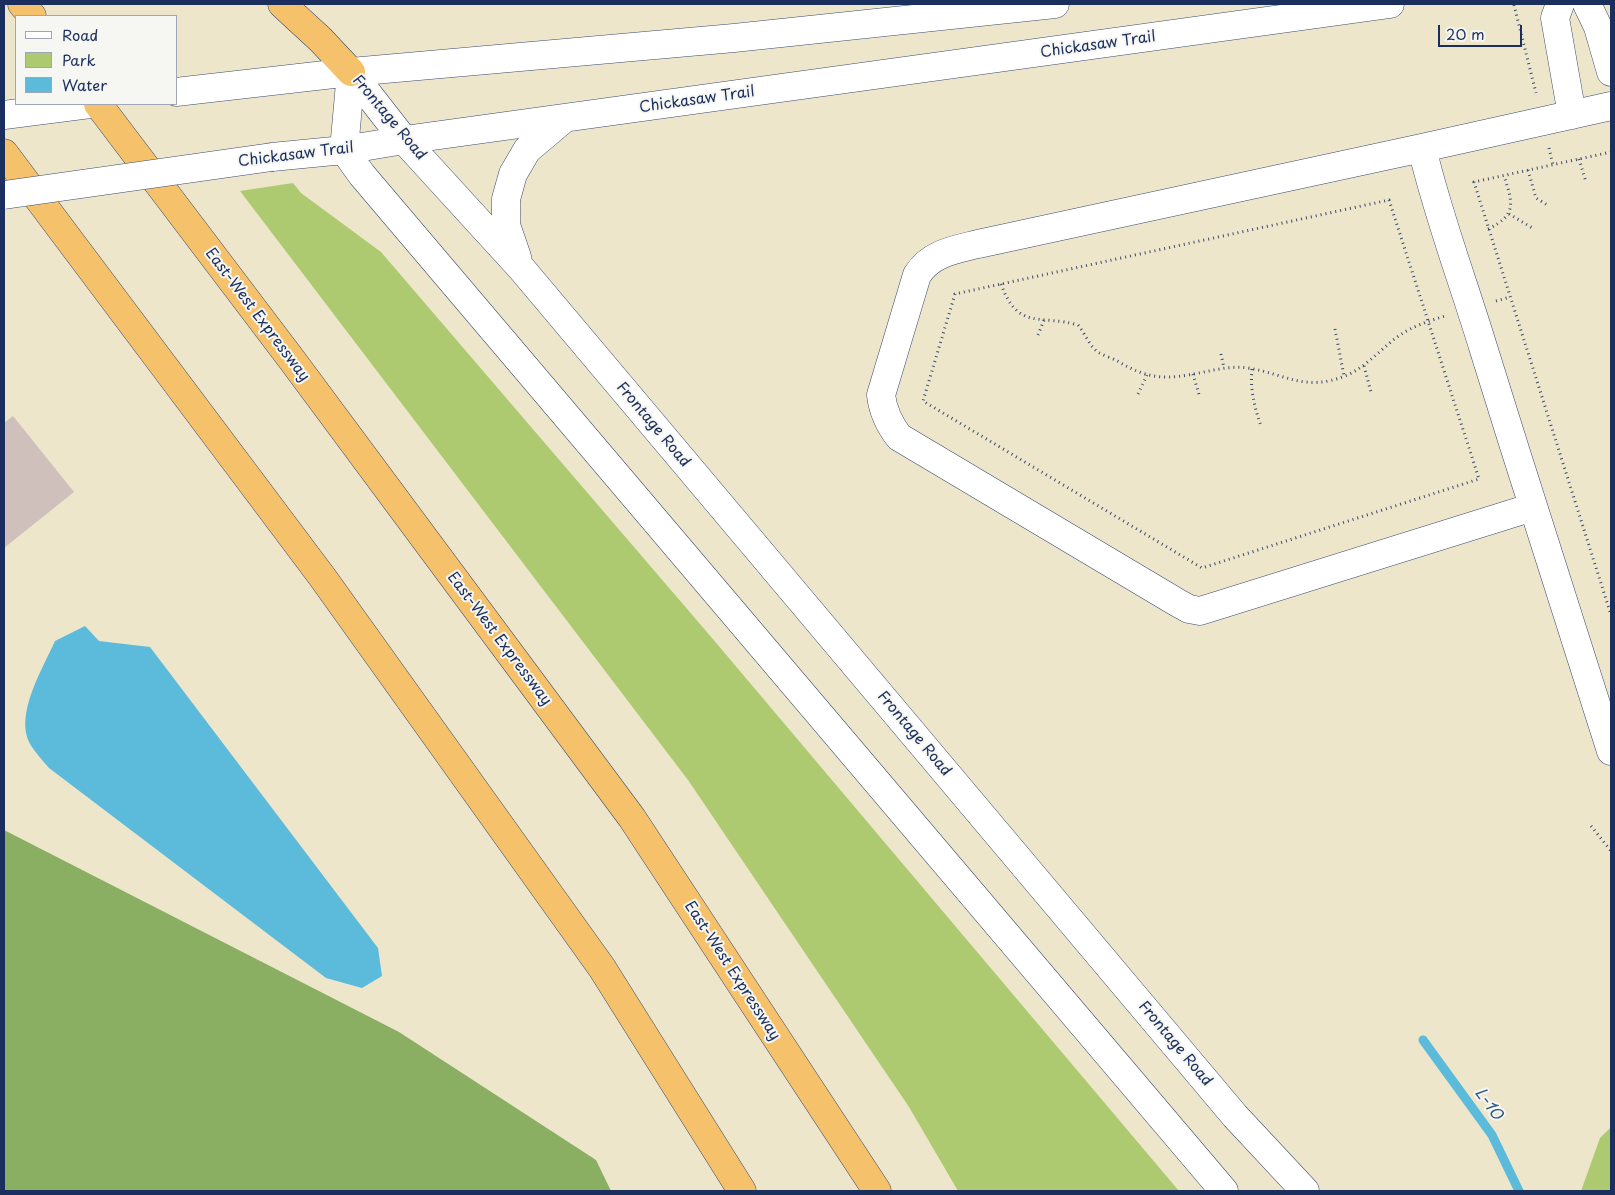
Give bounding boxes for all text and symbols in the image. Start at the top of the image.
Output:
legend [15,15,178,105]
scale bar [1440,15,1524,47]
text: 20 m [1446,22,1485,45]
text: Road [62,23,98,46]
street label: Chickasaw Trail [1039,28,1157,62]
text: Park [62,48,96,71]
street label: Frontage Road [348,72,430,164]
text: Water [62,73,107,96]
street label: Chickasaw Trail [638,83,756,117]
street label: Chickasaw Trail [237,139,355,171]
street label: East-West Expressway [201,245,313,385]
street label: Frontage Road [612,379,694,471]
street label: East-West Expressway [443,569,555,709]
street label: Frontage Road [873,688,955,780]
street label: East-West Expressway [680,898,784,1044]
street label: Frontage Road [1134,998,1216,1090]
water label: L-10 [1470,1084,1506,1124]

